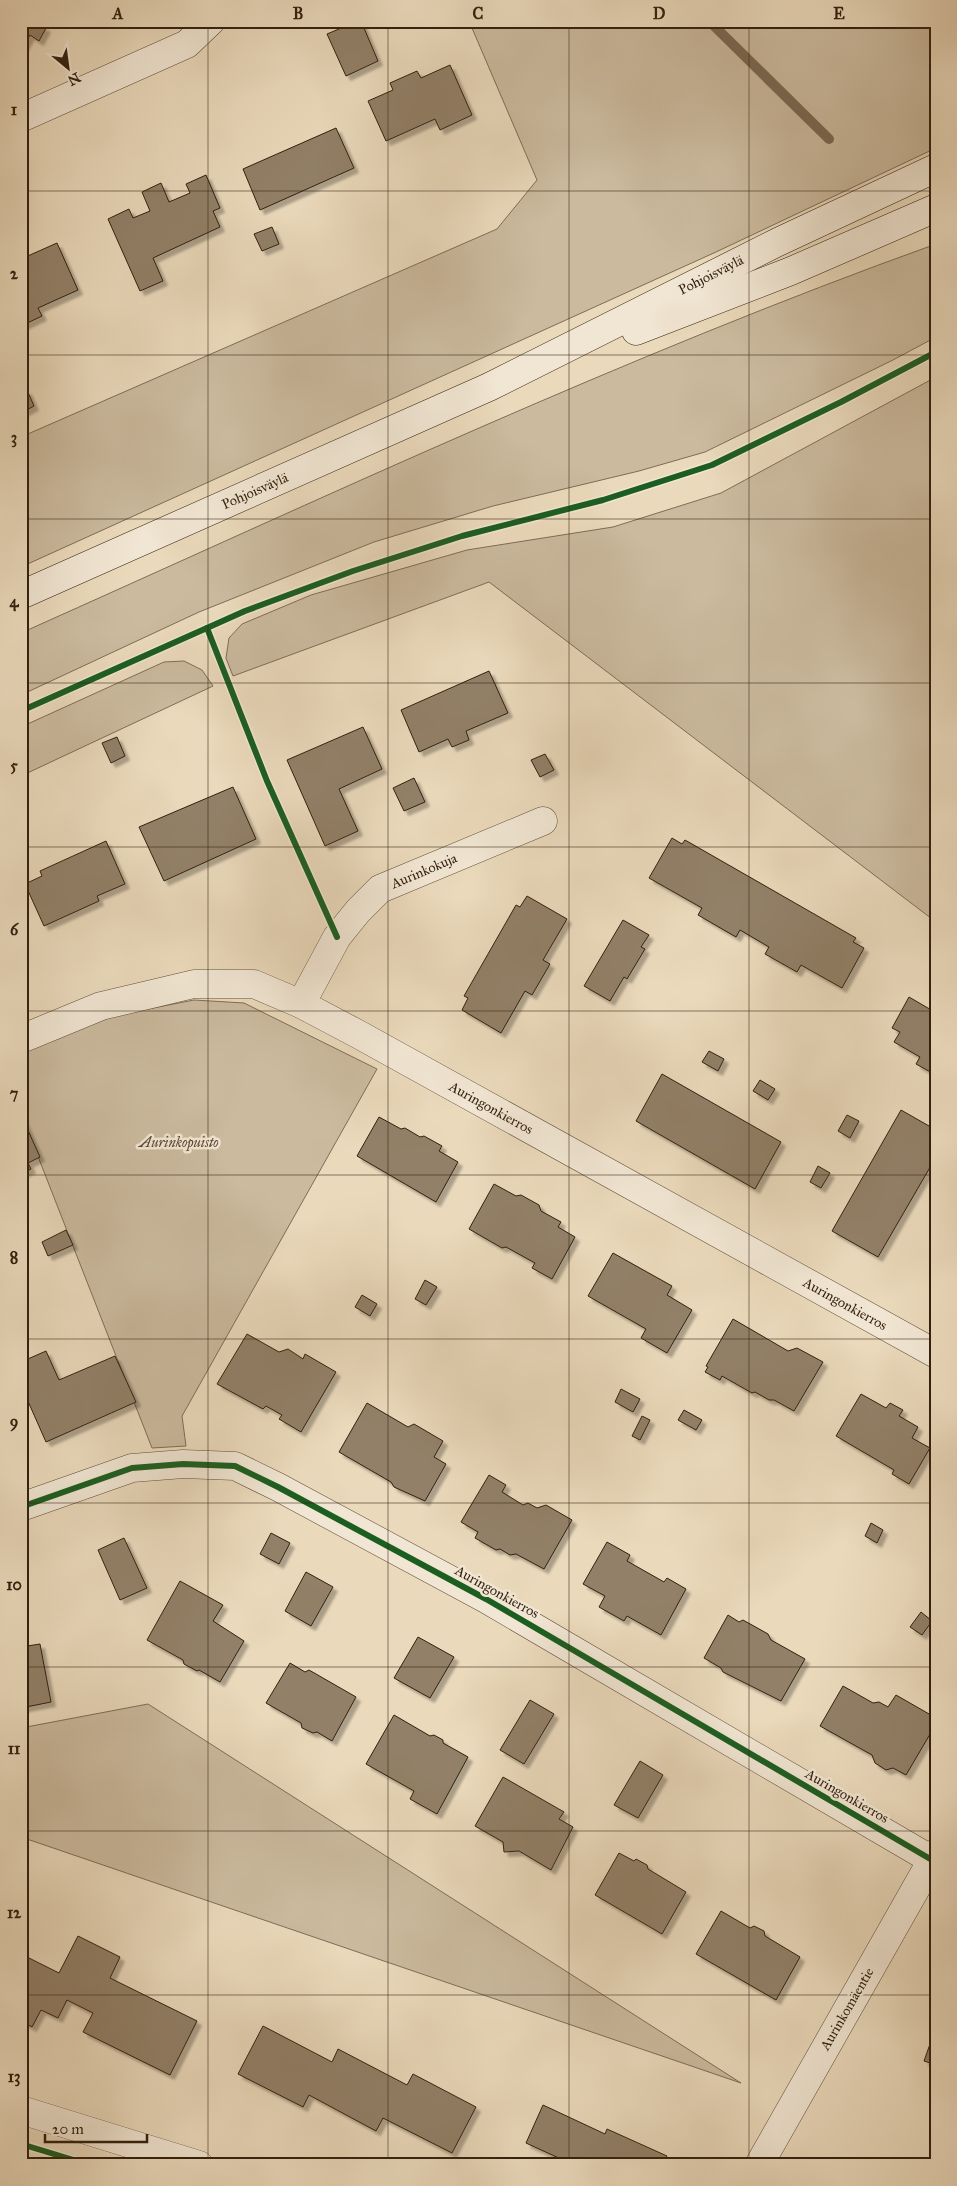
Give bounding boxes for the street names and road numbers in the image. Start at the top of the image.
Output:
street label: Pohjoisväylä [676,251,746,299]
street label: Pohjoisväylä [219,469,291,513]
street label: Aurinkokuja [387,849,460,893]
street label: Auringonkierros [445,1077,536,1138]
street label: Auringonkierros [799,1273,890,1334]
street label: Auringonkierros [451,1561,542,1622]
street label: Auringonkierros [801,1765,892,1827]
street label: Aurinkomäentie [816,1965,878,2054]

